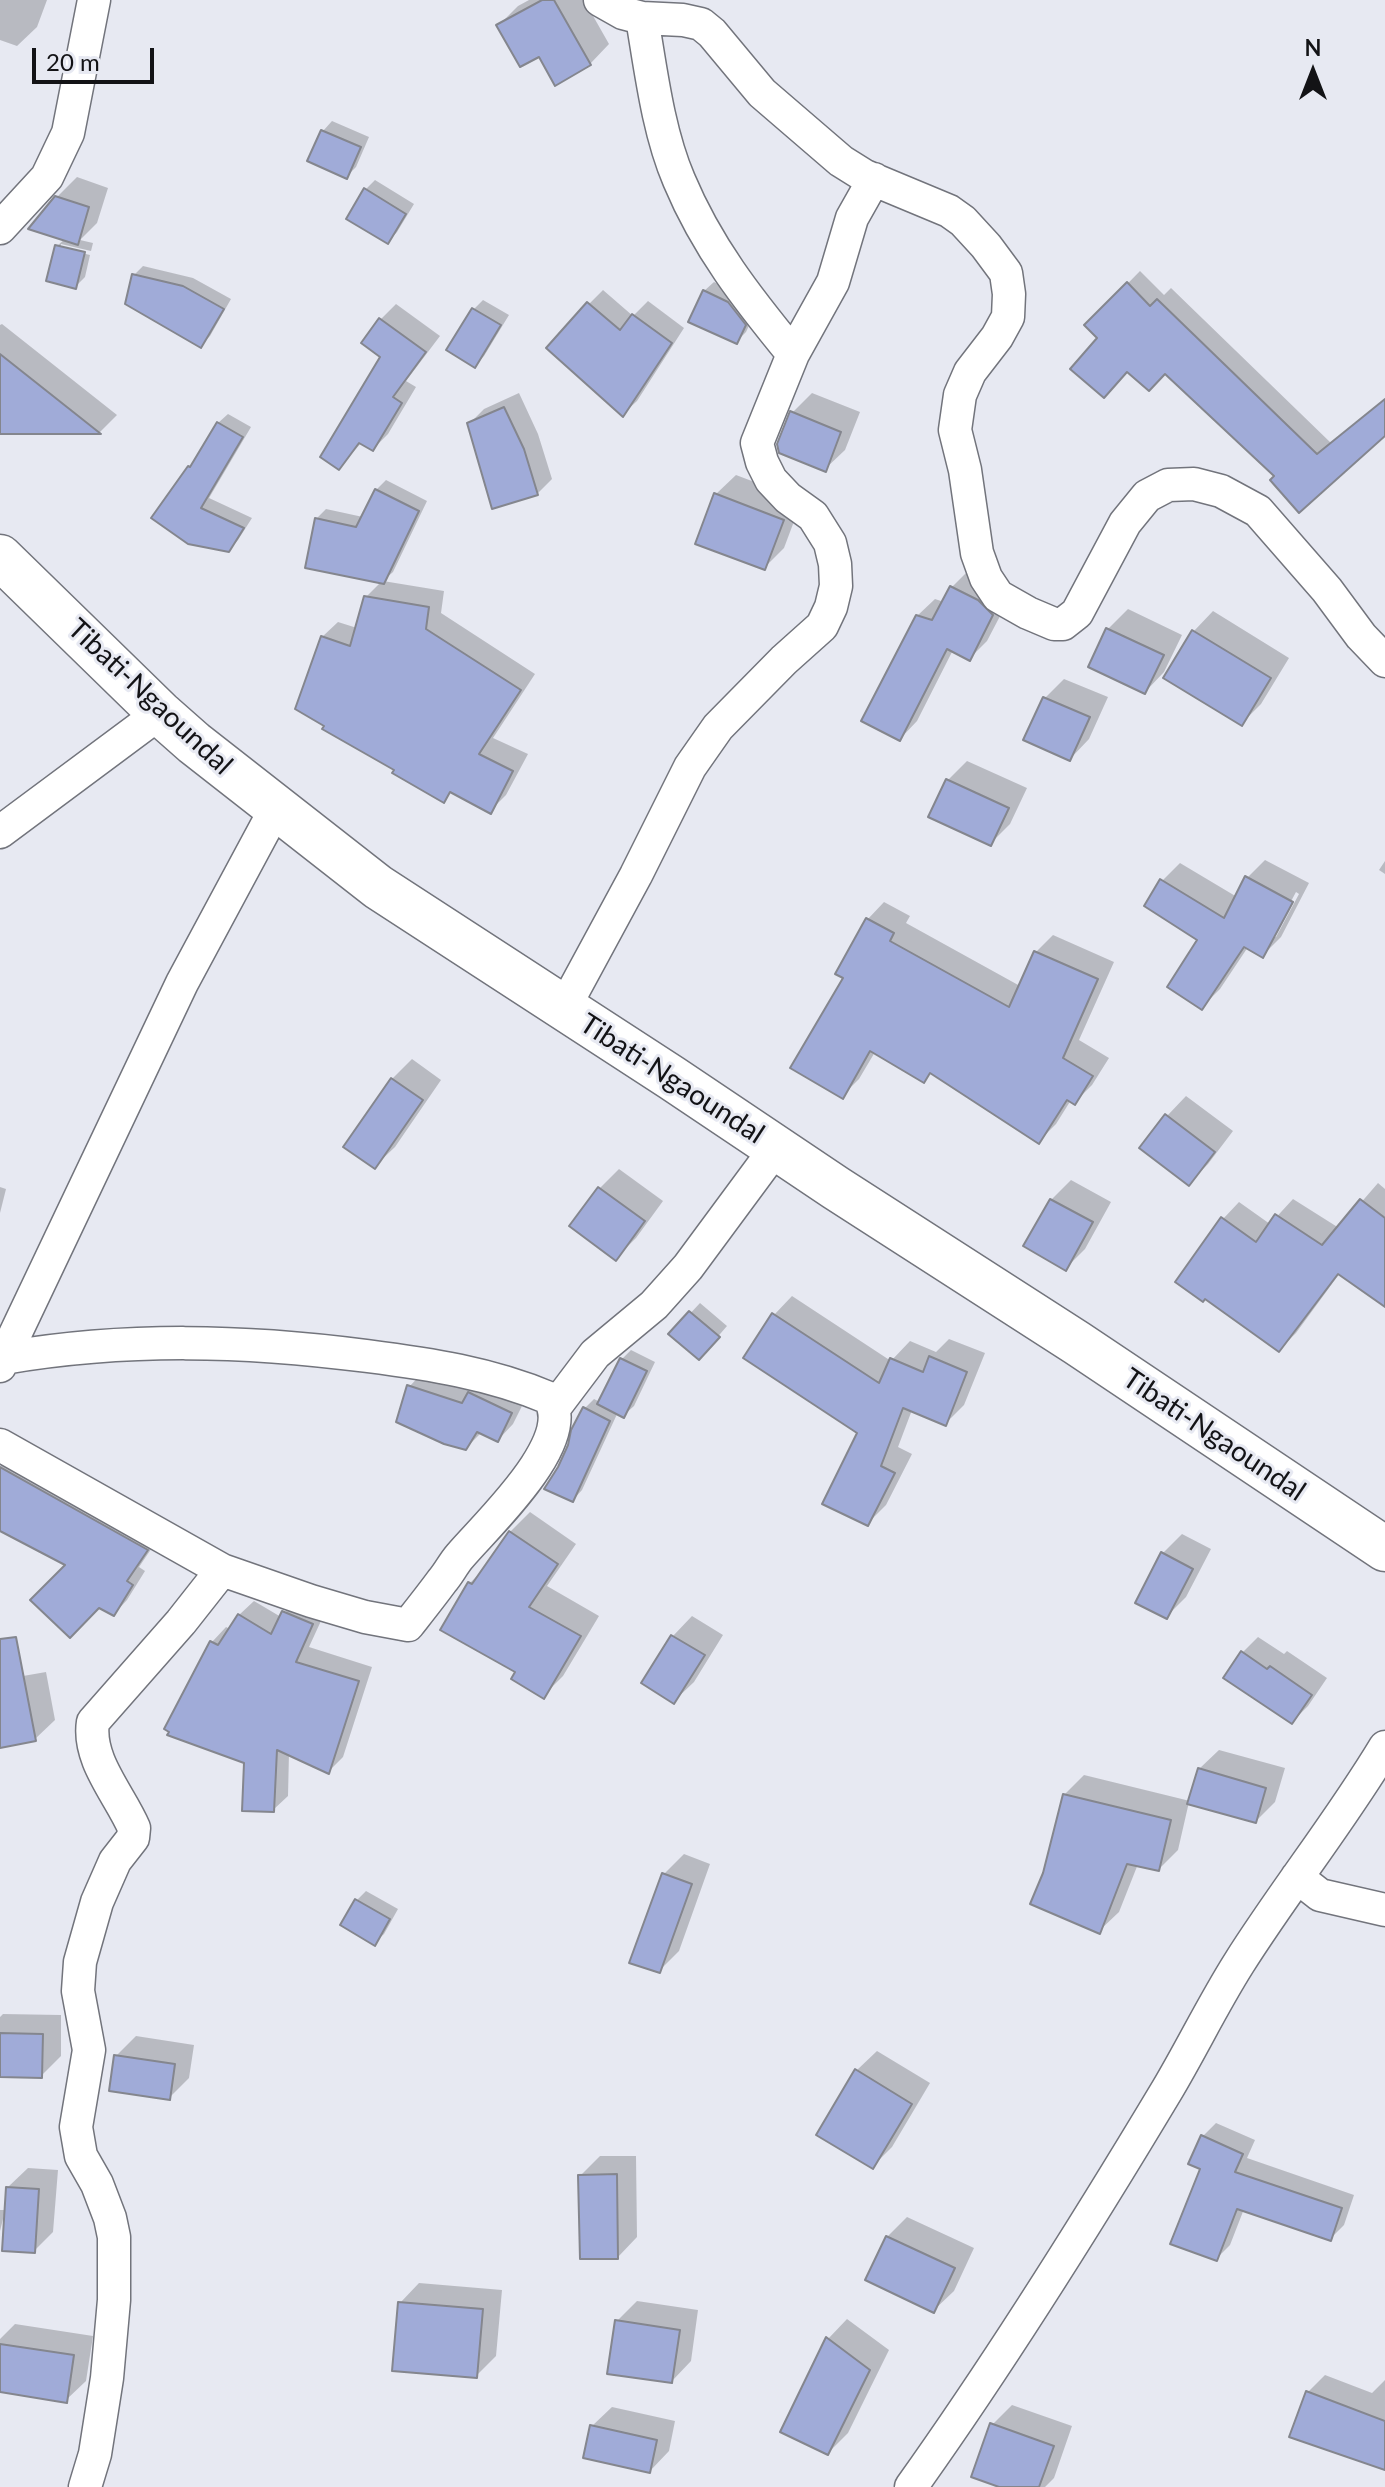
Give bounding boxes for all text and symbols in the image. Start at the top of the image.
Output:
scale bar [36,32,158,82]
north arrow [1273,32,1353,112]
text: N [1305,34,1321,61]
text: 20 m [46,47,100,76]
street label: Tibati-Ngaoundal [61,612,239,782]
street label: Tibati-Ngaoundal [574,1007,770,1151]
street label: Tibati-Ngaoundal [1116,1362,1312,1508]

